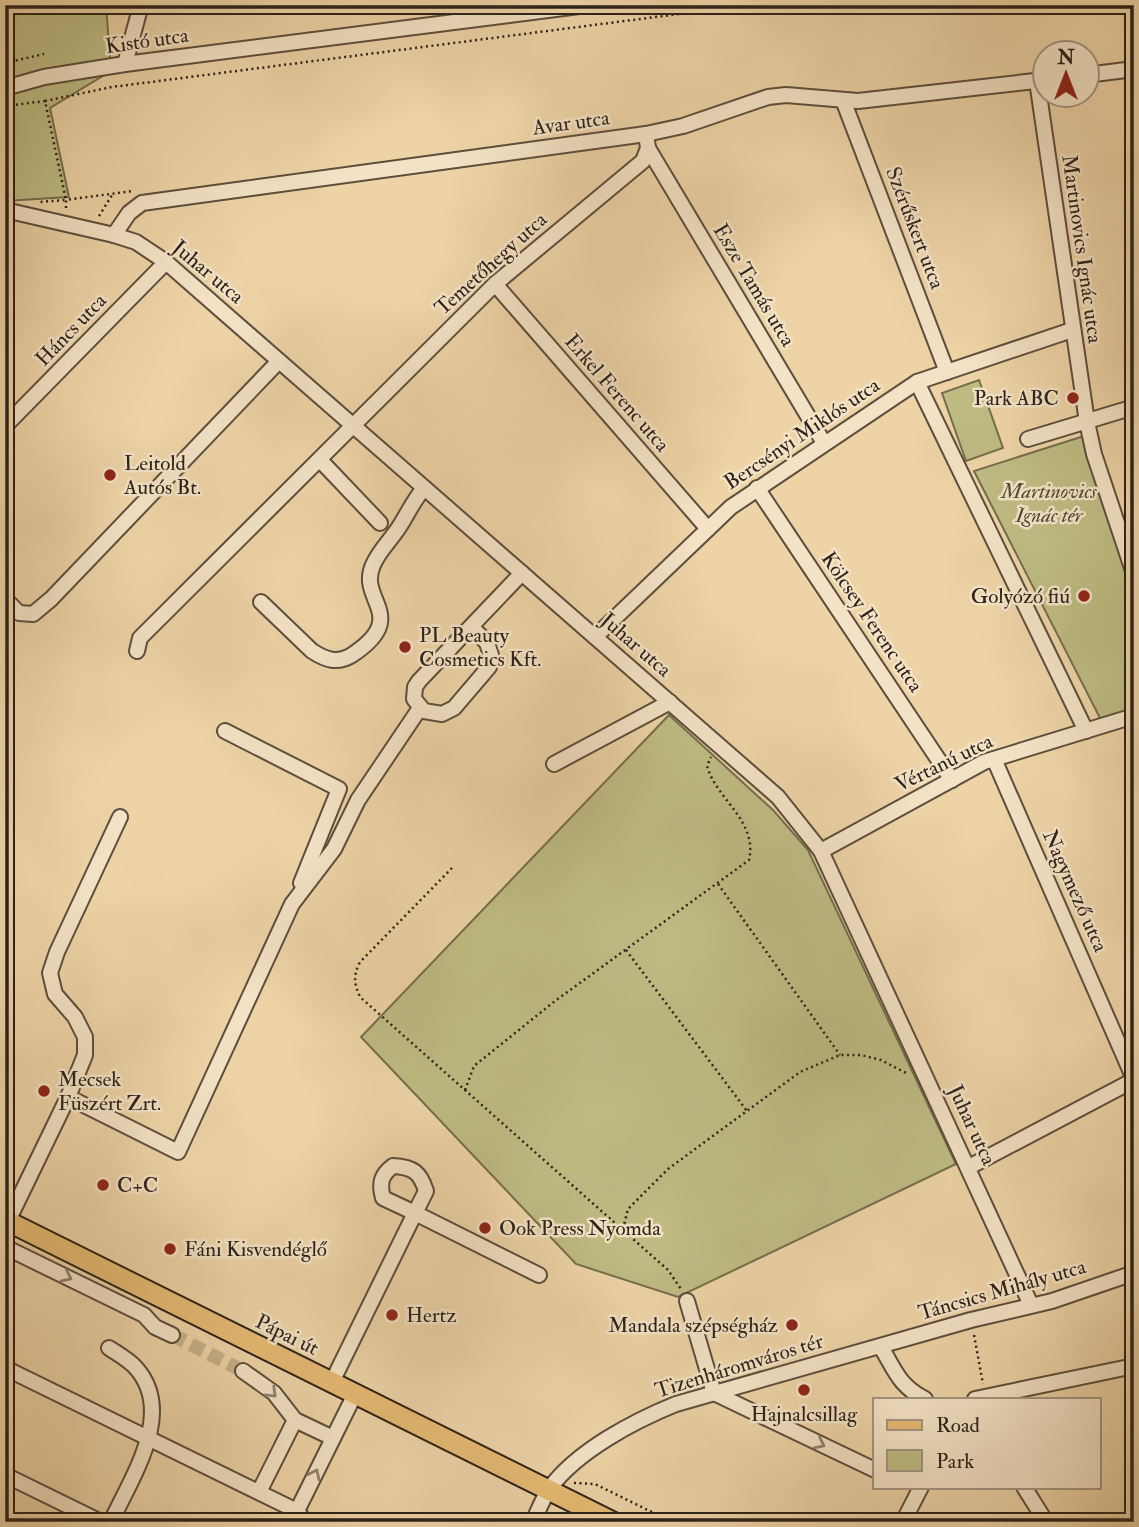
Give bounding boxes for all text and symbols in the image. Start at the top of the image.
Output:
street label: Kistó utca [104,22,191,60]
north arrow [1030,38,1100,108]
text: N [1056,46,1075,70]
street label: Avar utca [530,104,612,142]
street label: Martinovics Ignác utca [1055,153,1109,345]
street label: Szérűskert utca [879,163,951,293]
street label: Temetőhegy utca [429,206,553,322]
street label: Esze Tamás utca [707,219,801,352]
street label: Juhar utca [166,234,250,310]
street label: Háncs utca [30,288,113,372]
street label: Erkel Ferenc utca [558,328,676,458]
street label: Bercsényi Miklós utca [719,372,885,496]
place label: Park ABC [974,385,1059,412]
marker: Park ABC [1065,390,1081,406]
place label: Leitold Autós Bt. [123,450,201,501]
marker: Leitold Autós Bt. [102,467,118,483]
park label: Martinovics Ignác tér [999,478,1098,529]
street label: Kölcsey Ferenc utca [815,546,929,698]
place label: Golyózó fiú [971,583,1070,610]
marker: Golyózó fiú [1076,588,1092,604]
street label: Juhar utca [594,606,677,683]
place label: PL Beauty Cosmetics Kft. [419,622,541,673]
marker: PL Beauty Cosmetics Kft. [397,639,413,655]
street label: Vértanú utca [891,728,998,798]
street label: Nagymező utca [1036,826,1114,957]
place label: Mecsek Füszért Zrt. [58,1066,161,1117]
street label: Juhar utca [941,1080,1002,1170]
marker: Mecsek Füszért Zrt. [36,1083,52,1099]
place label: C+C [117,1172,158,1199]
marker: C+C [95,1177,111,1193]
place label: Ook Press Nyomda [499,1215,661,1242]
marker: Ook Press Nyomda [477,1220,493,1236]
place label: Fáni Kisvendéglő [184,1236,328,1263]
marker: Fáni Kisvendéglő [162,1241,178,1257]
street label: Táncsics Mihály utca [915,1253,1089,1327]
one-way arrow [60,1269,72,1283]
place label: Hertz [406,1302,457,1329]
marker: Hertz [384,1307,400,1323]
street label: Pápai út [251,1308,323,1362]
place label: Mandala szépségház [608,1312,778,1339]
marker: Mandala szépségház [784,1317,800,1333]
street label: Tizenháromváros tér [652,1328,827,1404]
marker: Hajnalcsillag [796,1382,812,1398]
one-way arrow [263,1384,276,1397]
legend [873,1398,1100,1488]
place label: Hajnalcsillag [751,1401,858,1428]
text: Road [936,1412,981,1439]
one-way arrow [813,1435,825,1449]
text: Park [936,1448,974,1475]
one-way arrow [306,1469,320,1481]

